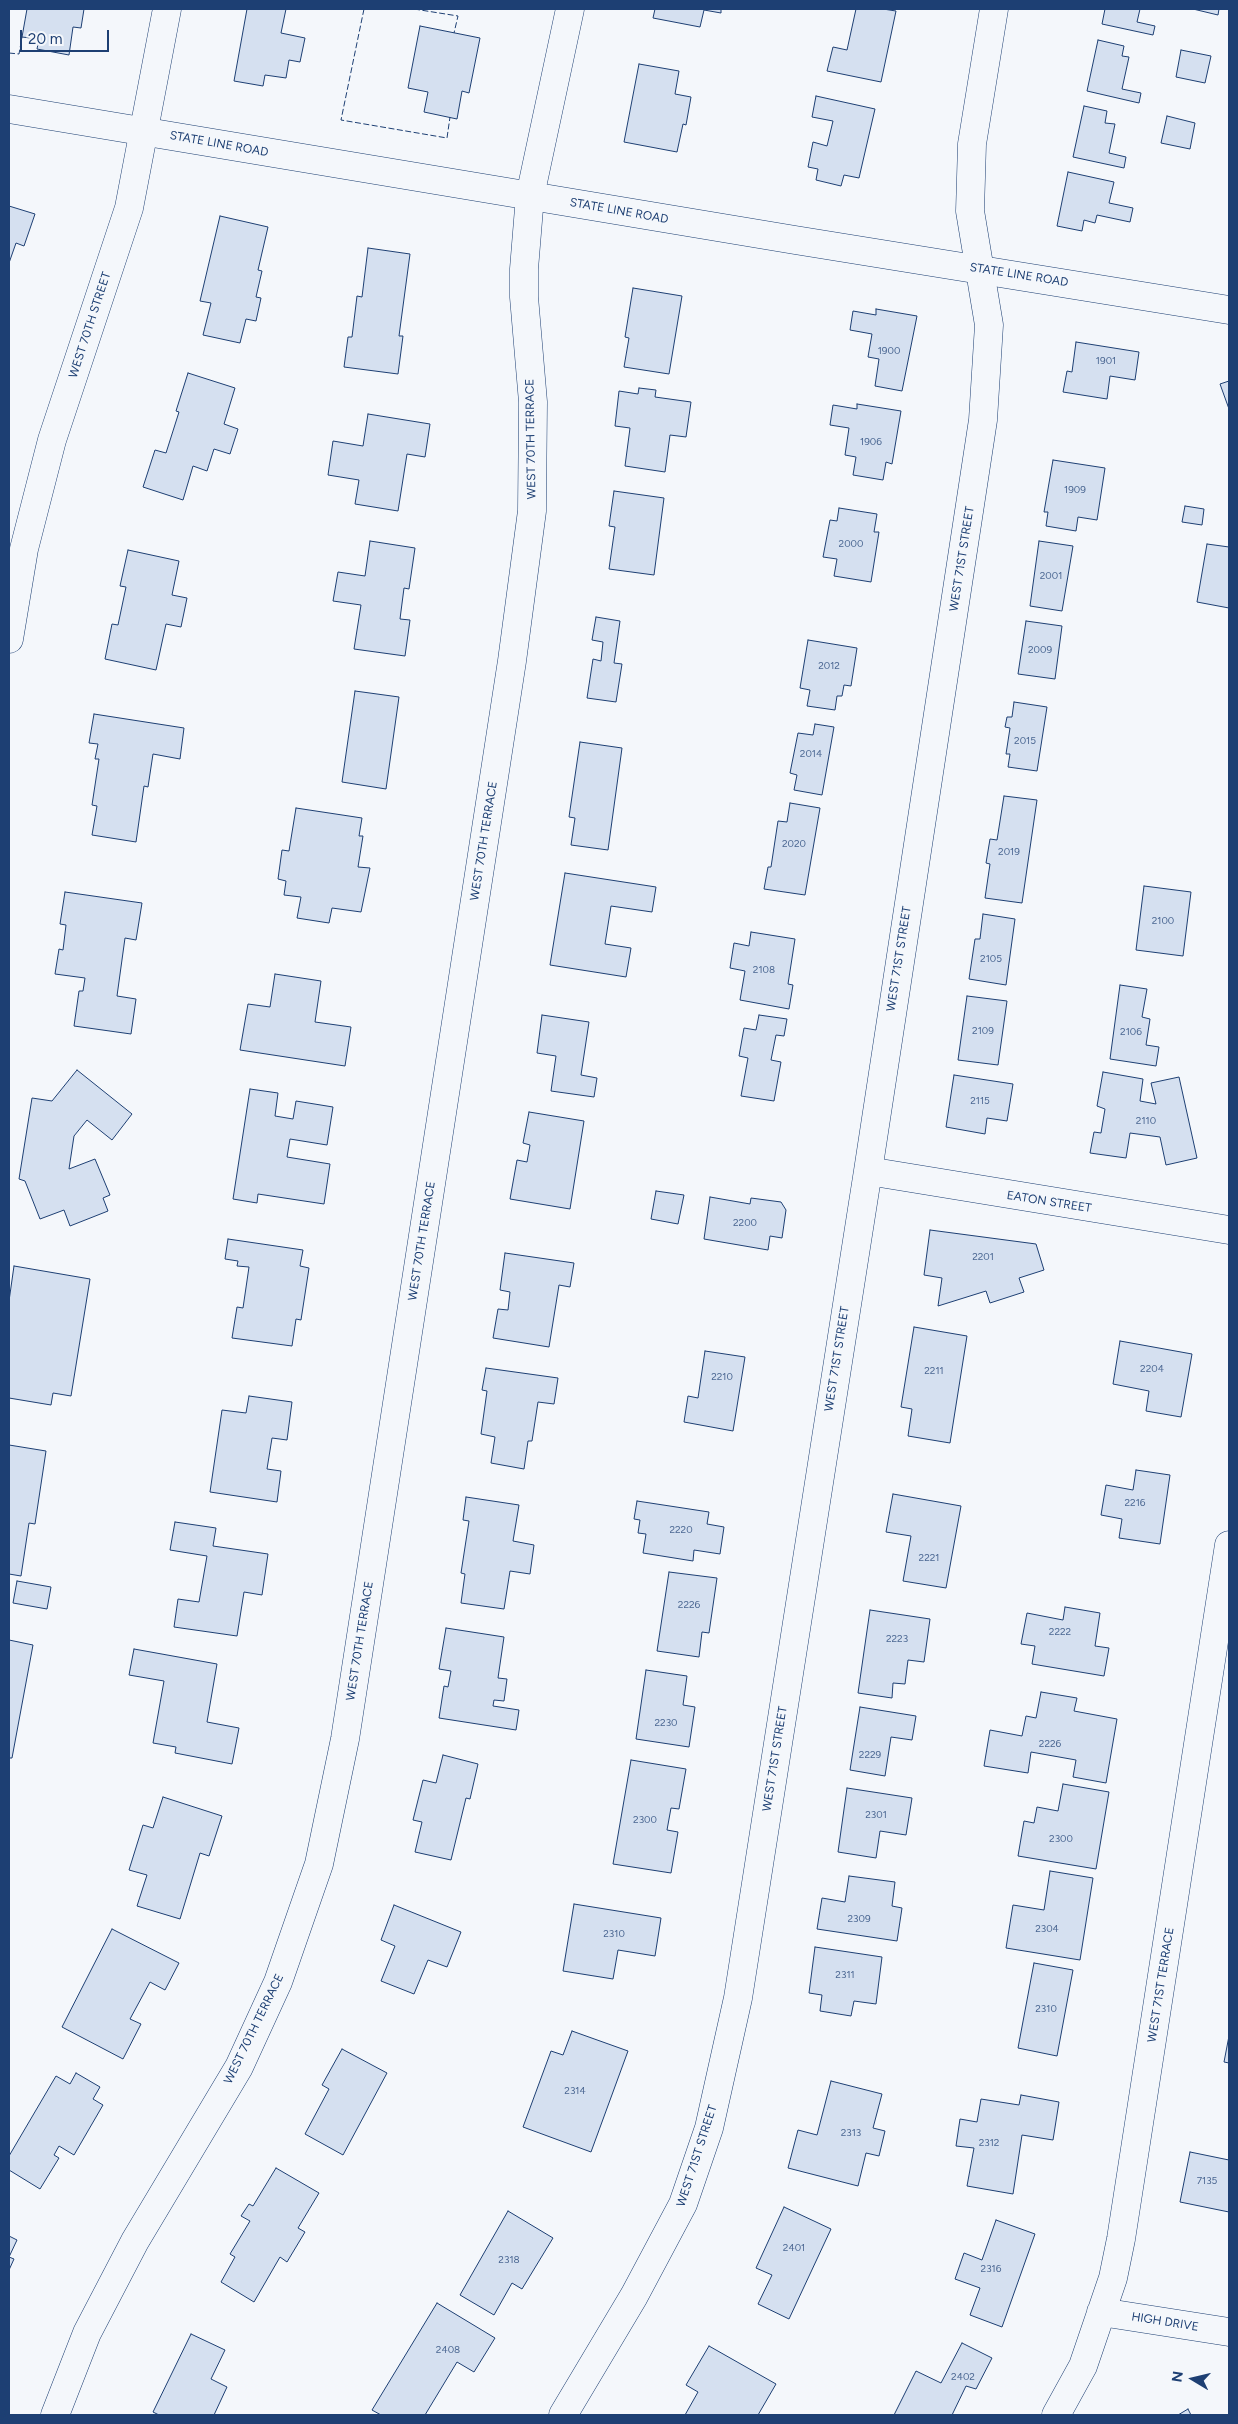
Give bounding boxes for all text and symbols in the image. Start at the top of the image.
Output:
scale bar [22,20,111,52]
text: 20 m [28,30,62,48]
street label: STATE LINE ROAD [169,128,269,160]
street label: STATE LINE ROAD [569,195,669,227]
street label: STATE LINE ROAD [969,260,1069,290]
street label: WEST 70TH STREET [66,270,114,380]
house number: 1900 [878,345,900,357]
house number: 1901 [1096,355,1116,367]
street label: WEST 70TH TERRACE [523,379,539,499]
house number: 1906 [860,436,882,448]
house number: 1909 [1064,484,1086,496]
street label: WEST 71ST STREET [947,505,977,613]
house number: 2000 [839,538,863,550]
house number: 2001 [1040,570,1062,582]
house number: 2009 [1028,644,1052,656]
house number: 2012 [818,660,840,672]
house number: 2015 [1014,735,1036,747]
house number: 2014 [800,748,822,760]
street label: WEST 70TH TERRACE [467,780,501,902]
house number: 2020 [782,838,806,850]
house number: 2019 [998,846,1020,858]
street label: WEST 71ST STREET [884,905,914,1013]
house number: 2100 [1152,915,1174,927]
house number: 2105 [980,953,1002,965]
house number: 2108 [753,964,775,976]
house number: 2109 [972,1025,994,1037]
house number: 2106 [1120,1026,1142,1038]
house number: 2115 [970,1095,990,1107]
house number: 2110 [1136,1115,1156,1127]
street label: WEST 70TH TERRACE [405,1180,439,1302]
street label: EATON STREET [1006,1188,1092,1216]
house number: 2200 [733,1217,757,1229]
house number: 2201 [972,1251,994,1263]
street label: WEST 71ST STREET [822,1305,852,1413]
house number: 2204 [1140,1363,1164,1375]
house number: 2211 [924,1365,944,1377]
house number: 2210 [711,1371,733,1383]
house number: 2216 [1125,1497,1145,1509]
house number: 2220 [669,1524,693,1536]
house number: 2221 [919,1552,939,1564]
street label: WEST 70TH TERRACE [343,1580,377,1702]
house number: 2226 [678,1599,700,1611]
house number: 2222 [1049,1626,1071,1638]
house number: 2223 [886,1633,908,1645]
street label: WEST 71ST STREET [760,1705,790,1813]
house number: 2230 [654,1717,678,1729]
house number: 2226 [1039,1738,1061,1750]
house number: 2229 [859,1749,881,1761]
house number: 2301 [865,1809,887,1821]
house number: 2300 [633,1814,657,1826]
house number: 2300 [1049,1833,1073,1845]
house number: 2309 [847,1913,871,1925]
house number: 2304 [1035,1923,1059,1935]
street label: WEST 71ST TERRACE [1145,1926,1177,2044]
house number: 2310 [603,1928,625,1940]
house number: 2311 [835,1969,855,1981]
street label: WEST 70TH TERRACE [221,1972,287,2086]
house number: 2310 [1035,2003,1057,2015]
house number: 2314 [564,2085,586,2097]
street label: WEST 71ST STREET [674,2103,720,2209]
house number: 2313 [841,2127,861,2139]
house number: 2312 [979,2137,999,2149]
house number: 7135 [1197,2175,1217,2187]
house number: 2401 [783,2242,805,2254]
house number: 2318 [498,2254,520,2266]
house number: 2316 [981,2263,1001,2275]
street label: HIGH DRIVE [1130,2310,1200,2334]
house number: 2408 [436,2344,460,2356]
north arrow [1168,2354,1218,2404]
text: N [1168,2370,1187,2383]
house number: 2402 [951,2371,975,2383]

